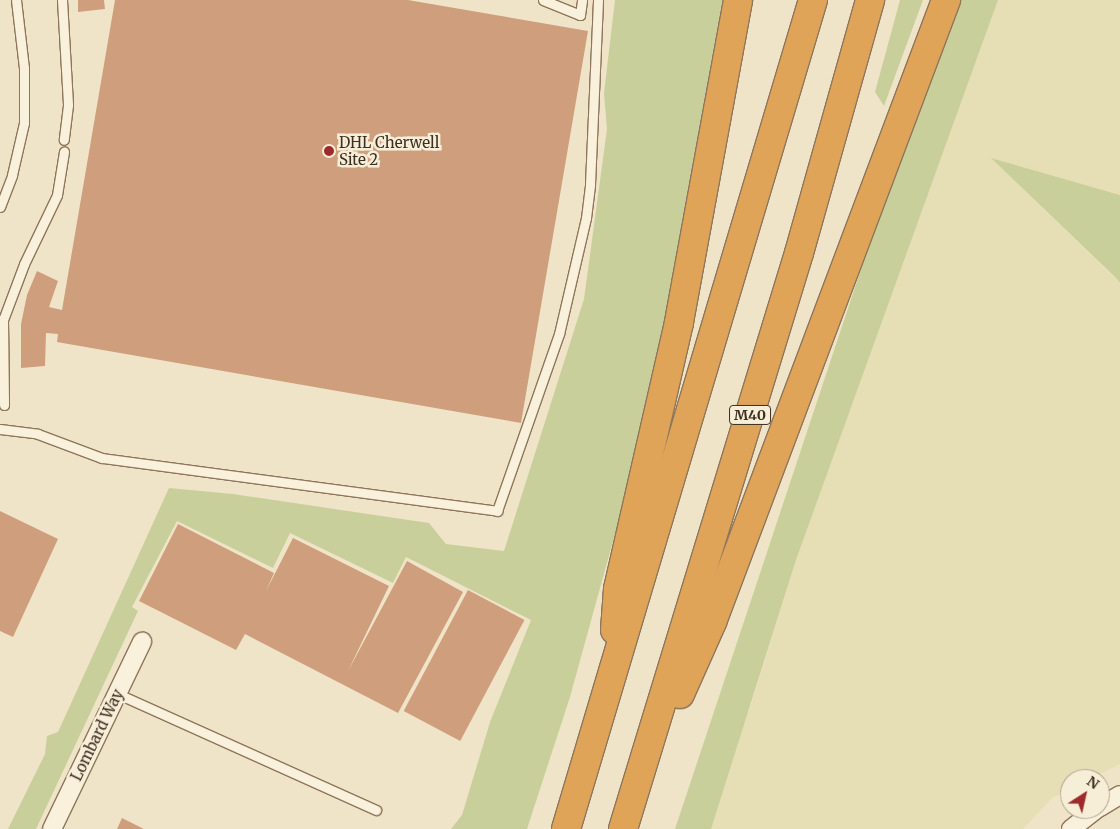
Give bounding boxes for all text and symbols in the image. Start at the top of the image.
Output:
place label: DHL Cherwell Site 2 [339,133,439,168]
marker: DHL Cherwell Site 2 [323,145,335,157]
road number: M40 [729,404,771,426]
street label: Lombard Way [67,686,127,784]
north arrow [1060,769,1110,819]
text: N [1083,772,1103,793]

